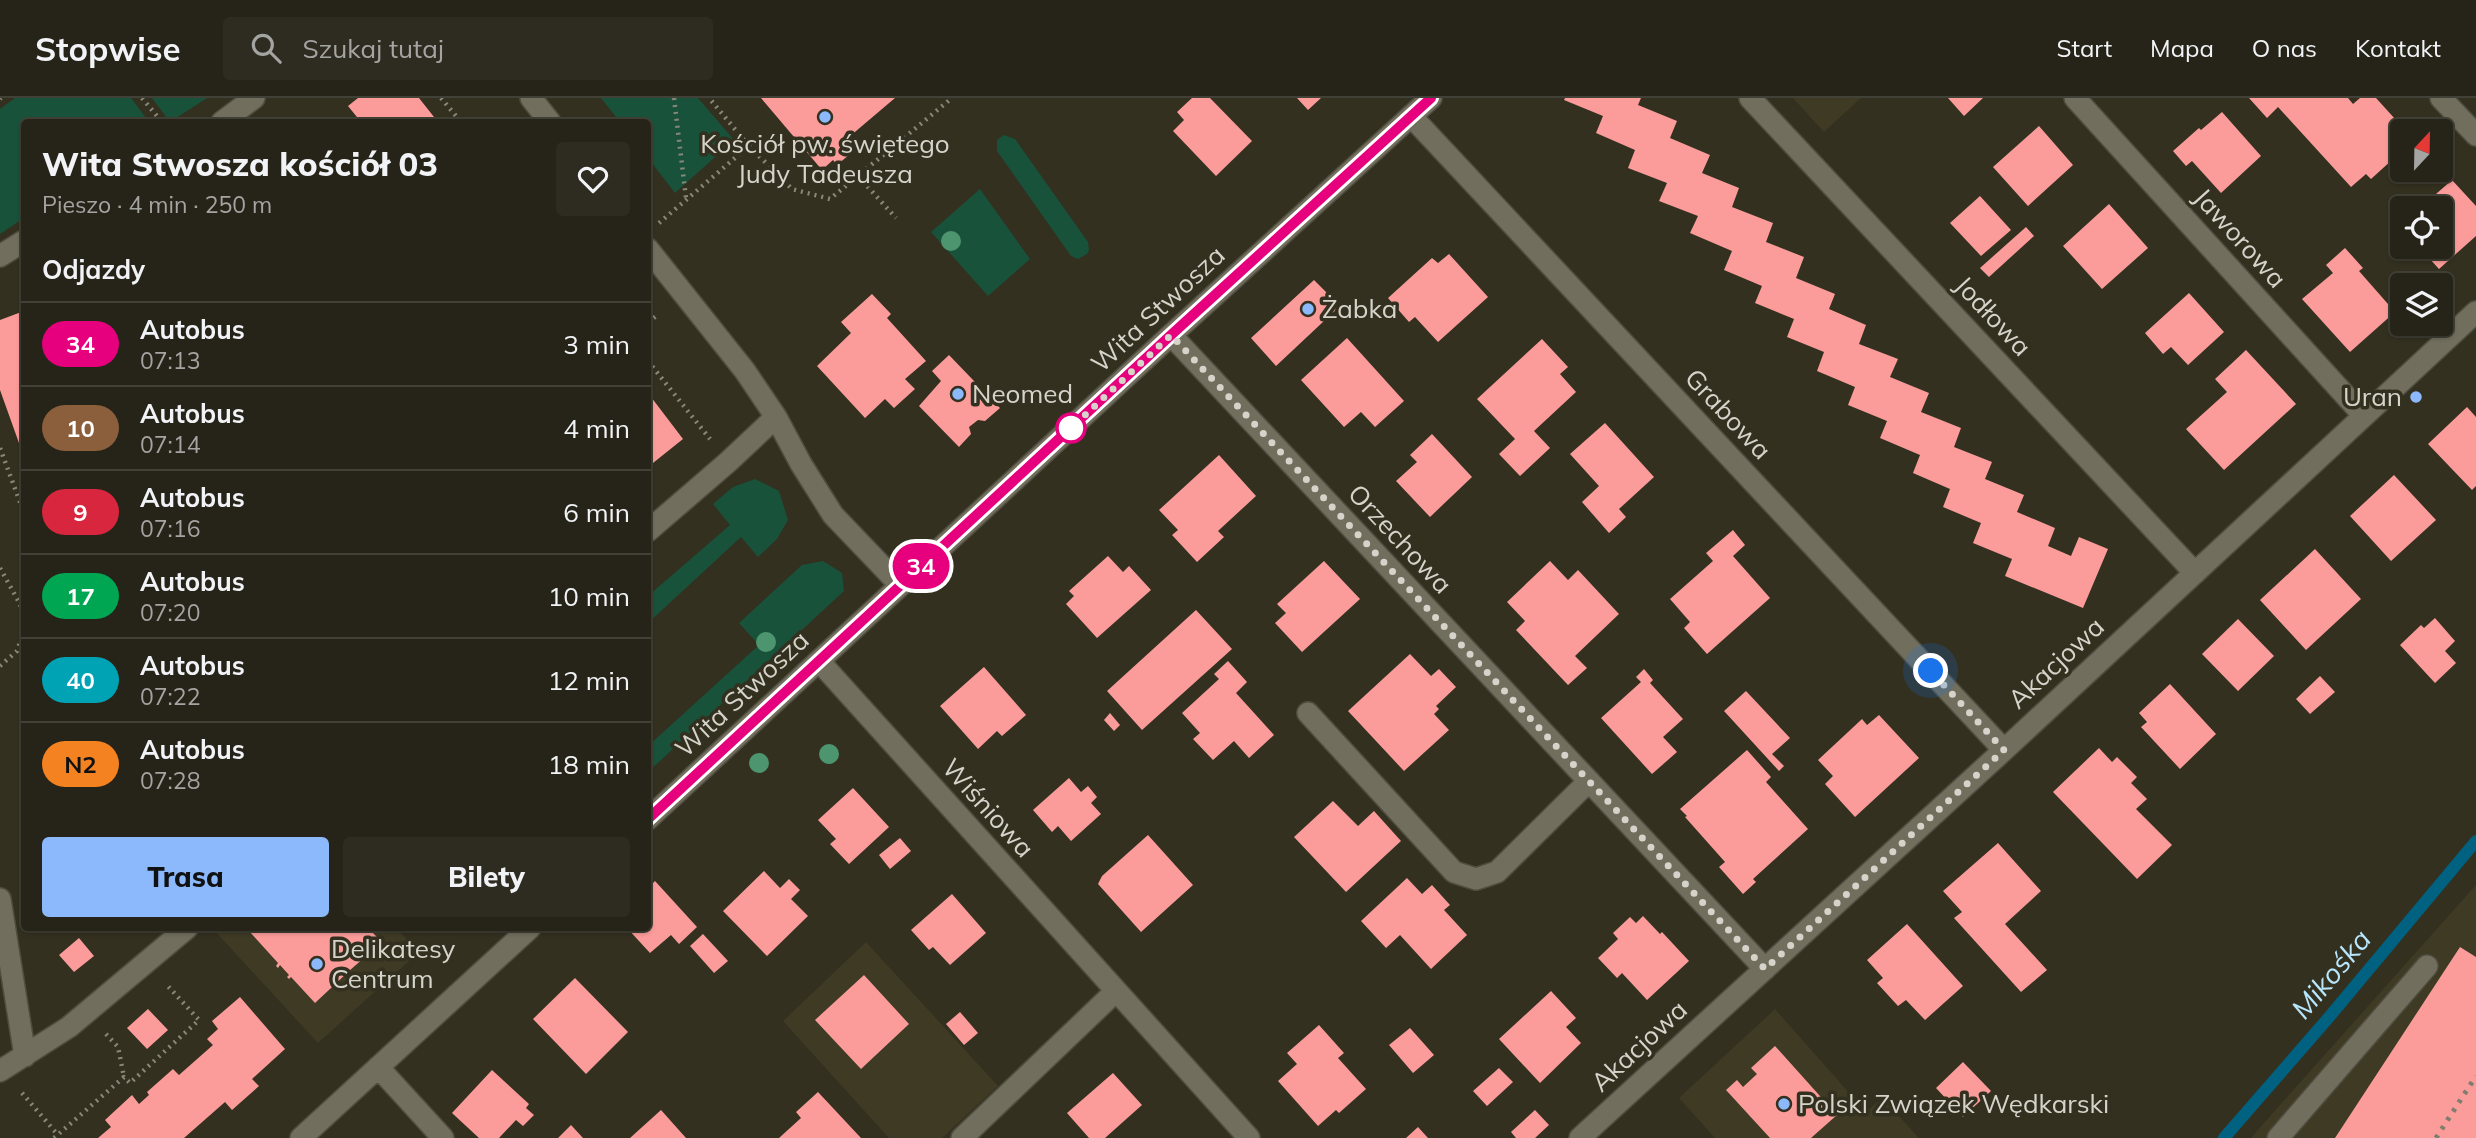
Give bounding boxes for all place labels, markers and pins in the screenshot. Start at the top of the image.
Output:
marker: Kościół pw. świętego Judy Tadeusza [817,109,833,125]
place label: Kościół pw. świętego Judy Tadeusza [700,127,950,190]
place label: Żabka [1322,292,1397,325]
marker: Żabka [1300,301,1316,317]
place label: Neomed [972,377,1073,410]
place label: Uran [2343,380,2402,413]
marker: Neomed [950,386,966,402]
marker: Uran [2408,389,2424,405]
unlabelled marker [1056,413,1086,443]
place label: Delikatesy Centrum [331,932,456,995]
marker: Delikatesy Centrum [309,956,325,972]
place label: Polski Związek Wędkarski [1798,1087,2109,1120]
marker: Polski Związek Wędkarski [1776,1096,1792,1112]

